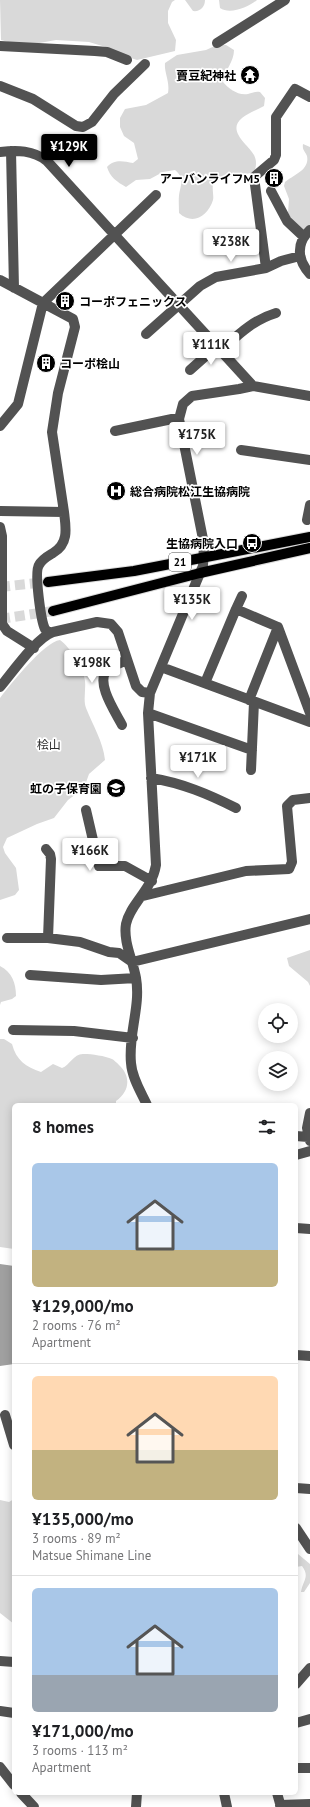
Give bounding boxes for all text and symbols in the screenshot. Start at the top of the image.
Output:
temple icon: 賣豆紀神社 [239,64,261,86]
place label: 賣豆紀神社 [176,68,236,83]
pin: ¥129K [41,134,97,168]
text: ¥129K [50,138,88,155]
building icon: アーバンライフM5 [263,167,285,189]
place label: アーバンライフM5 [160,171,260,186]
pin: ¥238K [203,229,259,263]
text: ¥238K [212,233,250,250]
building icon: コーポフェニックス [54,290,76,312]
place label: コーポフェニックス [79,294,187,309]
pin: ¥111K [183,332,239,366]
text: ¥111K [192,336,230,353]
building icon: コーポ桧山 [35,352,57,374]
place label: コーポ桧山 [60,356,120,371]
pin: ¥175K [169,422,225,456]
text: ¥175K [178,426,216,443]
hospital icon: 総合病院松江生協病院 [105,480,127,502]
place label: 総合病院松江生協病院 [130,484,250,499]
bus stop icon: 生協病院入口 [241,532,263,554]
place label: 生協病院入口 [166,536,238,551]
road number: 21 [169,553,191,571]
pin: ¥135K [164,587,220,621]
text: ¥135K [173,591,211,608]
pin: ¥198K [64,650,120,684]
text: ¥198K [73,654,111,671]
park label: 桧山 [37,737,61,752]
pin: ¥171K [170,745,226,779]
text: ¥171K [179,749,217,766]
school or university icon: 虹の子保育園 [105,777,127,799]
place label: 虹の子保育園 [30,781,102,796]
pin: ¥166K [62,838,118,872]
text: ¥166K [71,842,109,859]
map controls [258,1003,298,1091]
button: locate [258,1003,298,1043]
button: layers [258,1051,298,1091]
text: 8 homes [32,1116,94,1138]
icon: filters [256,1116,278,1138]
icon: home [119,1189,191,1261]
text: ¥129,000/mo [32,1295,134,1317]
text: 2 rooms · 76 m² [32,1317,121,1334]
text: Apartment [32,1334,91,1351]
icon: home [119,1402,191,1474]
text: ¥135,000/mo [32,1508,134,1530]
text: 3 rooms · 89 m² [32,1530,121,1547]
text: Matsue Shimane Line [32,1547,151,1564]
icon: home [119,1614,191,1686]
text: ¥171,000/mo [32,1720,134,1742]
text: 3 rooms · 113 m² [32,1742,128,1759]
text: Apartment [32,1759,91,1776]

